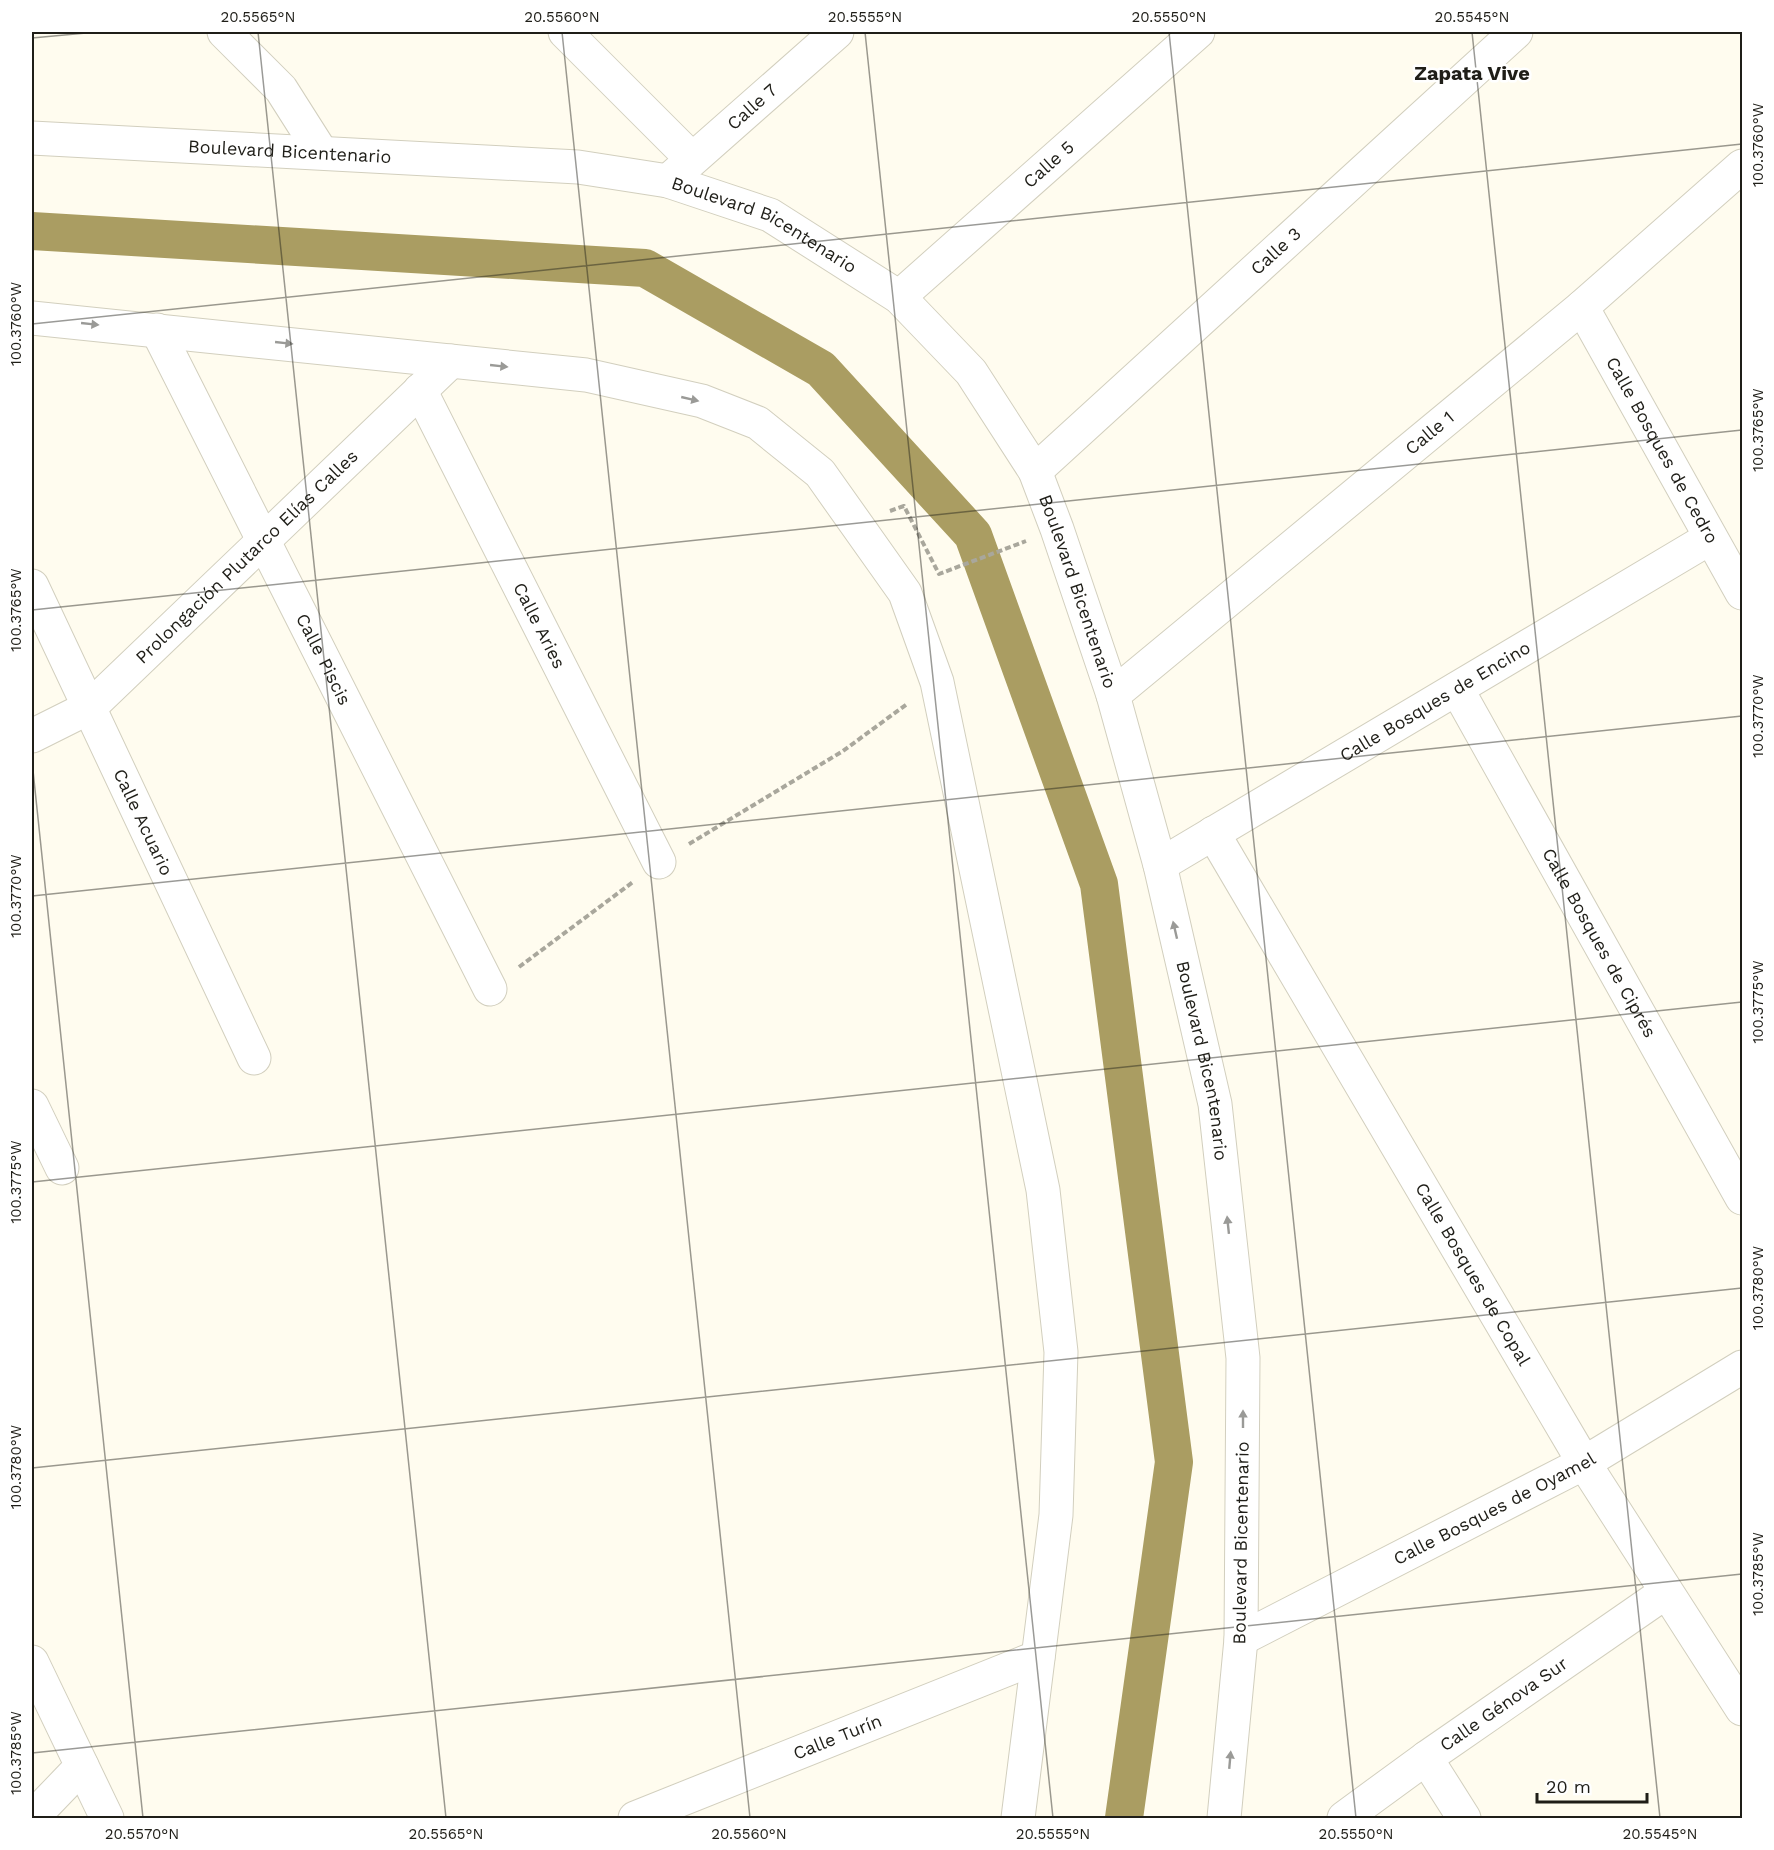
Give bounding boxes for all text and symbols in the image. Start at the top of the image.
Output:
text: 20.5565°N [221,8,295,26]
text: 20.5560°N [524,8,600,26]
text: 20.5555°N [828,8,902,26]
text: 20.5550°N [1131,8,1207,26]
text: 20.5545°N [1435,8,1509,26]
district label: Zapata Vive [1414,61,1530,85]
street label: Calle 7 [722,79,781,134]
text: 100.3760°W [1749,103,1767,187]
street label: Boulevard Bicentenario [187,135,392,167]
street label: Calle 5 [1019,136,1078,192]
street label: Boulevard Bicentenario [669,172,861,277]
street label: Calle 3 [1246,223,1305,279]
text: 100.3760°W [7,282,25,366]
one-way arrow [80,319,99,328]
one-way arrow [274,339,293,348]
street label: Calle Bosques de Cedro [1602,353,1723,547]
one-way arrow [489,361,508,371]
text: 100.3765°W [1749,388,1767,472]
one-way arrow [681,394,700,404]
street label: Calle 1 [1401,406,1458,459]
street label: Prolongación Plutarco Elías Calles [131,445,362,668]
street label: Boulevard Bicentenario [1035,492,1121,691]
text: 100.3765°W [7,568,25,652]
street label: Calle Aries [509,579,570,672]
street label: Calle Piscis [292,610,356,708]
street label: Calle Bosques de Encino [1336,636,1534,766]
text: 100.3770°W [1749,674,1767,758]
street label: Calle Acuario [109,765,178,879]
street label: Calle Bosques de Ciprés [1538,844,1661,1041]
text: 100.3770°W [7,854,25,938]
one-way arrow [1169,921,1179,939]
street label: Boulevard Bicentenario [1172,959,1232,1162]
text: 100.3775°W [1749,960,1767,1044]
text: 100.3775°W [7,1140,25,1224]
street label: Calle Bosques de Copal [1411,1179,1535,1370]
one-way arrow [1223,1215,1233,1234]
text: 100.3780°W [1749,1246,1767,1330]
one-way arrow [1238,1409,1248,1428]
text: 100.3780°W [7,1425,25,1509]
street label: Boulevard Bicentenario [1228,1441,1253,1645]
street label: Calle Bosques de Oyamel [1390,1447,1599,1569]
text: 100.3785°W [1749,1532,1767,1616]
street label: Calle Génova Sur [1435,1652,1571,1755]
street label: Calle Turín [790,1710,885,1764]
text: 100.3785°W [7,1711,25,1795]
one-way arrow [1225,1751,1235,1770]
scale bar [1537,1766,1646,1804]
text: 20 m [1546,1776,1591,1797]
text: 20.5570°N [105,1825,179,1843]
text: 20.5565°N [409,1825,483,1843]
text: 20.5560°N [711,1825,787,1843]
text: 20.5555°N [1016,1825,1090,1843]
text: 20.5550°N [1318,1825,1394,1843]
text: 20.5545°N [1623,1825,1697,1843]

